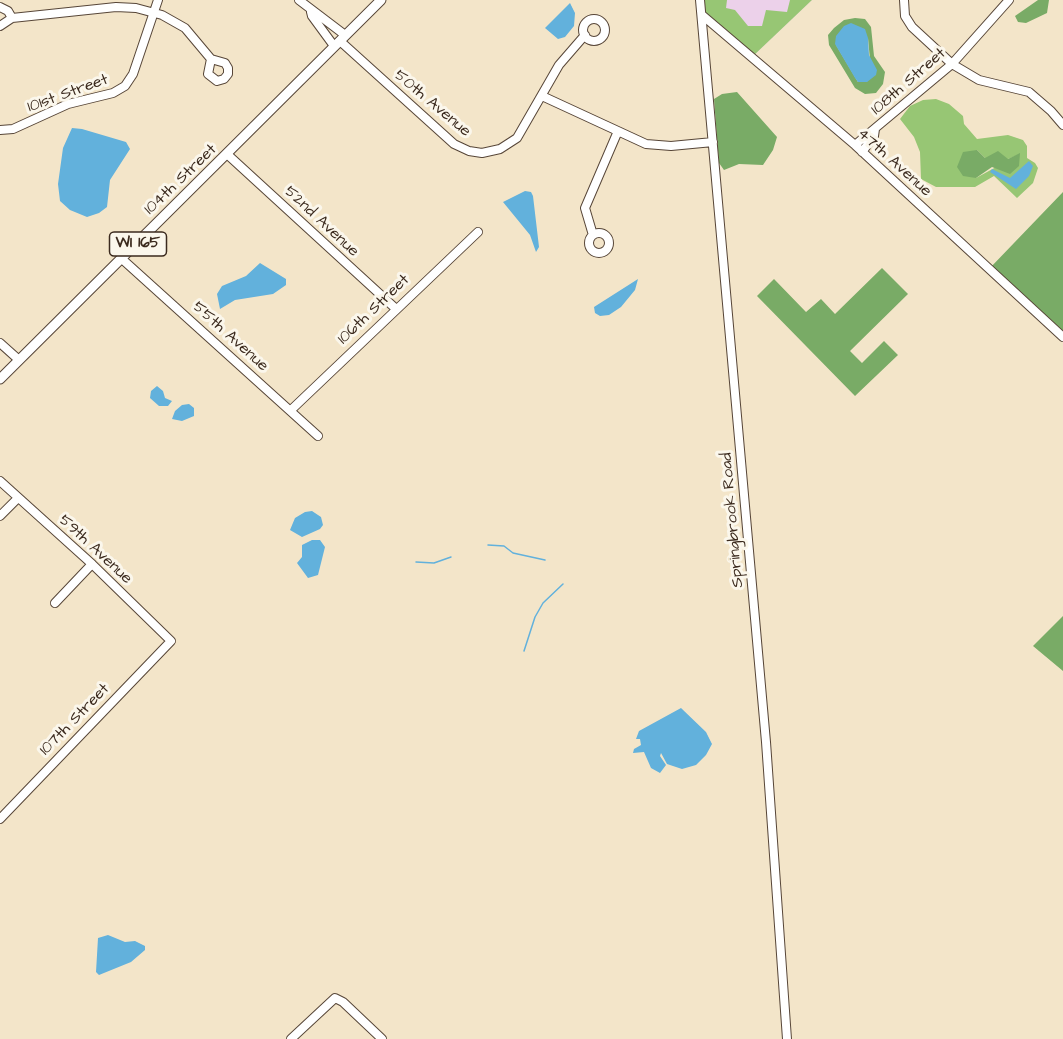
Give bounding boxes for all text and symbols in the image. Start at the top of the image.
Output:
street label: 108th Street [868,44,950,120]
street label: 50th Avenue [390,66,474,142]
street label: 101st Street [25,71,111,117]
street label: 47th Avenue [853,125,935,201]
street label: 104th Street [141,141,221,219]
street label: 52nd Avenue [280,183,362,261]
road number: WI 165 [110,232,166,256]
street label: 106th Street [334,271,414,349]
street label: 55th Avenue [188,298,272,376]
street label: Springbrook Road [718,452,748,588]
street label: 59th Avenue [54,511,136,589]
street label: 107th Street [36,680,114,760]

